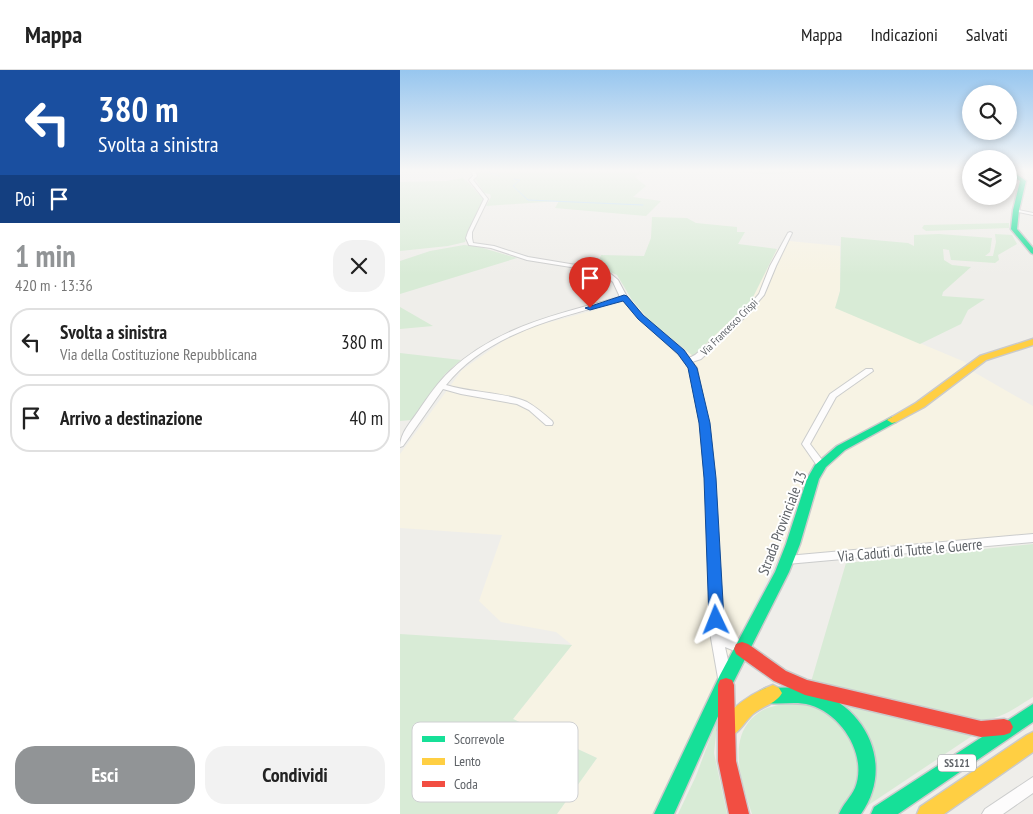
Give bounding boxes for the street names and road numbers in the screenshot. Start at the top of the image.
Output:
street label: Via Francesco Crispi [697,296,760,359]
street label: Strada Provinciale 13 [753,468,811,578]
street label: Via Caduti di Tutte le Guerre [836,534,983,566]
road number: SS121 [938,754,976,771]

